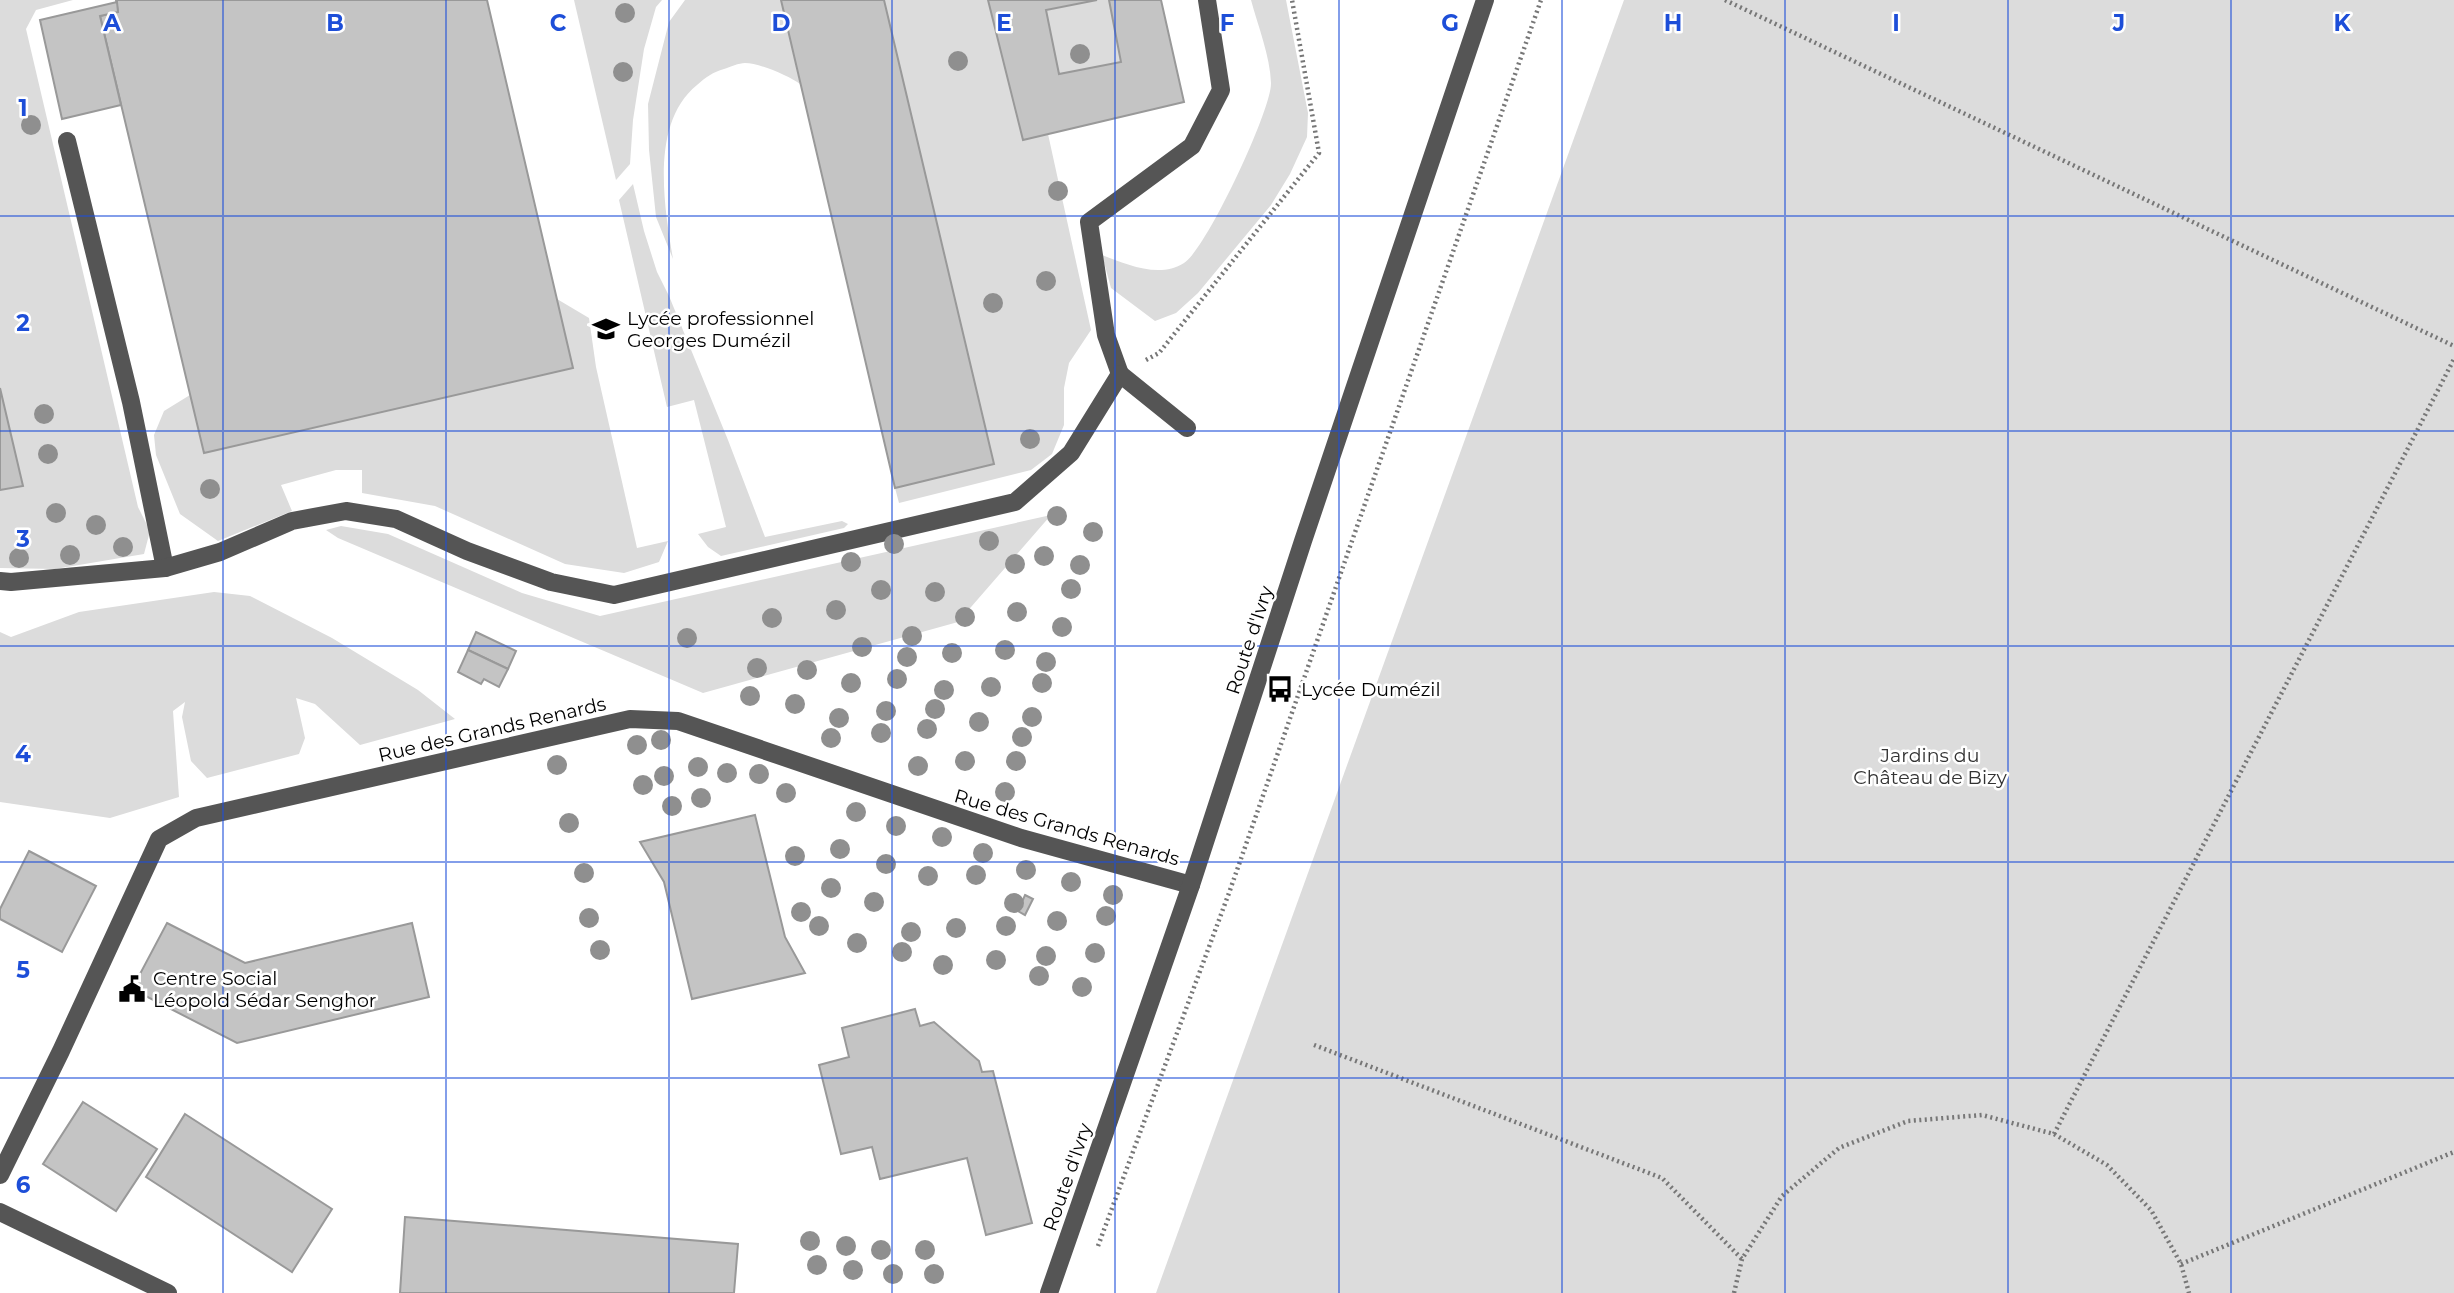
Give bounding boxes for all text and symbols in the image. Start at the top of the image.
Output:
text: A [102,9,121,37]
text: B [326,9,344,37]
text: C [550,9,567,37]
text: D [772,9,791,37]
text: E [996,9,1012,37]
text: F [1220,9,1235,37]
text: G [1441,9,1459,37]
text: H [1664,9,1682,37]
text: I [1892,9,1900,37]
text: J [2112,9,2125,37]
text: K [2333,9,2351,37]
text: 1 [18,94,28,122]
place label: Lycée professionnel Georges Dumézil [627,307,814,352]
text: 2 [16,309,30,337]
school or university icon: Lycée professionnel Georges Dumézil [591,314,621,344]
text: 3 [15,525,30,553]
street label: Route d'Ivry [1221,582,1278,697]
bus stop icon: Lycée Dumézil [1265,674,1295,704]
place label: Lycée Dumézil [1301,678,1441,701]
street label: Rue des Grands Renards [376,692,608,767]
text: 4 [15,740,31,768]
park label: Jardins du Château de Bizy [1853,744,2007,789]
street label: Rue des Grands Renards [952,784,1182,871]
text: 5 [16,956,30,984]
place label: Centre Social Léopold Sédar Senghor [153,967,376,1012]
public building icon: Centre Social Léopold Sédar Senghor [117,974,147,1004]
street label: Route d'Ivry [1038,1119,1097,1234]
text: 6 [16,1171,31,1199]

